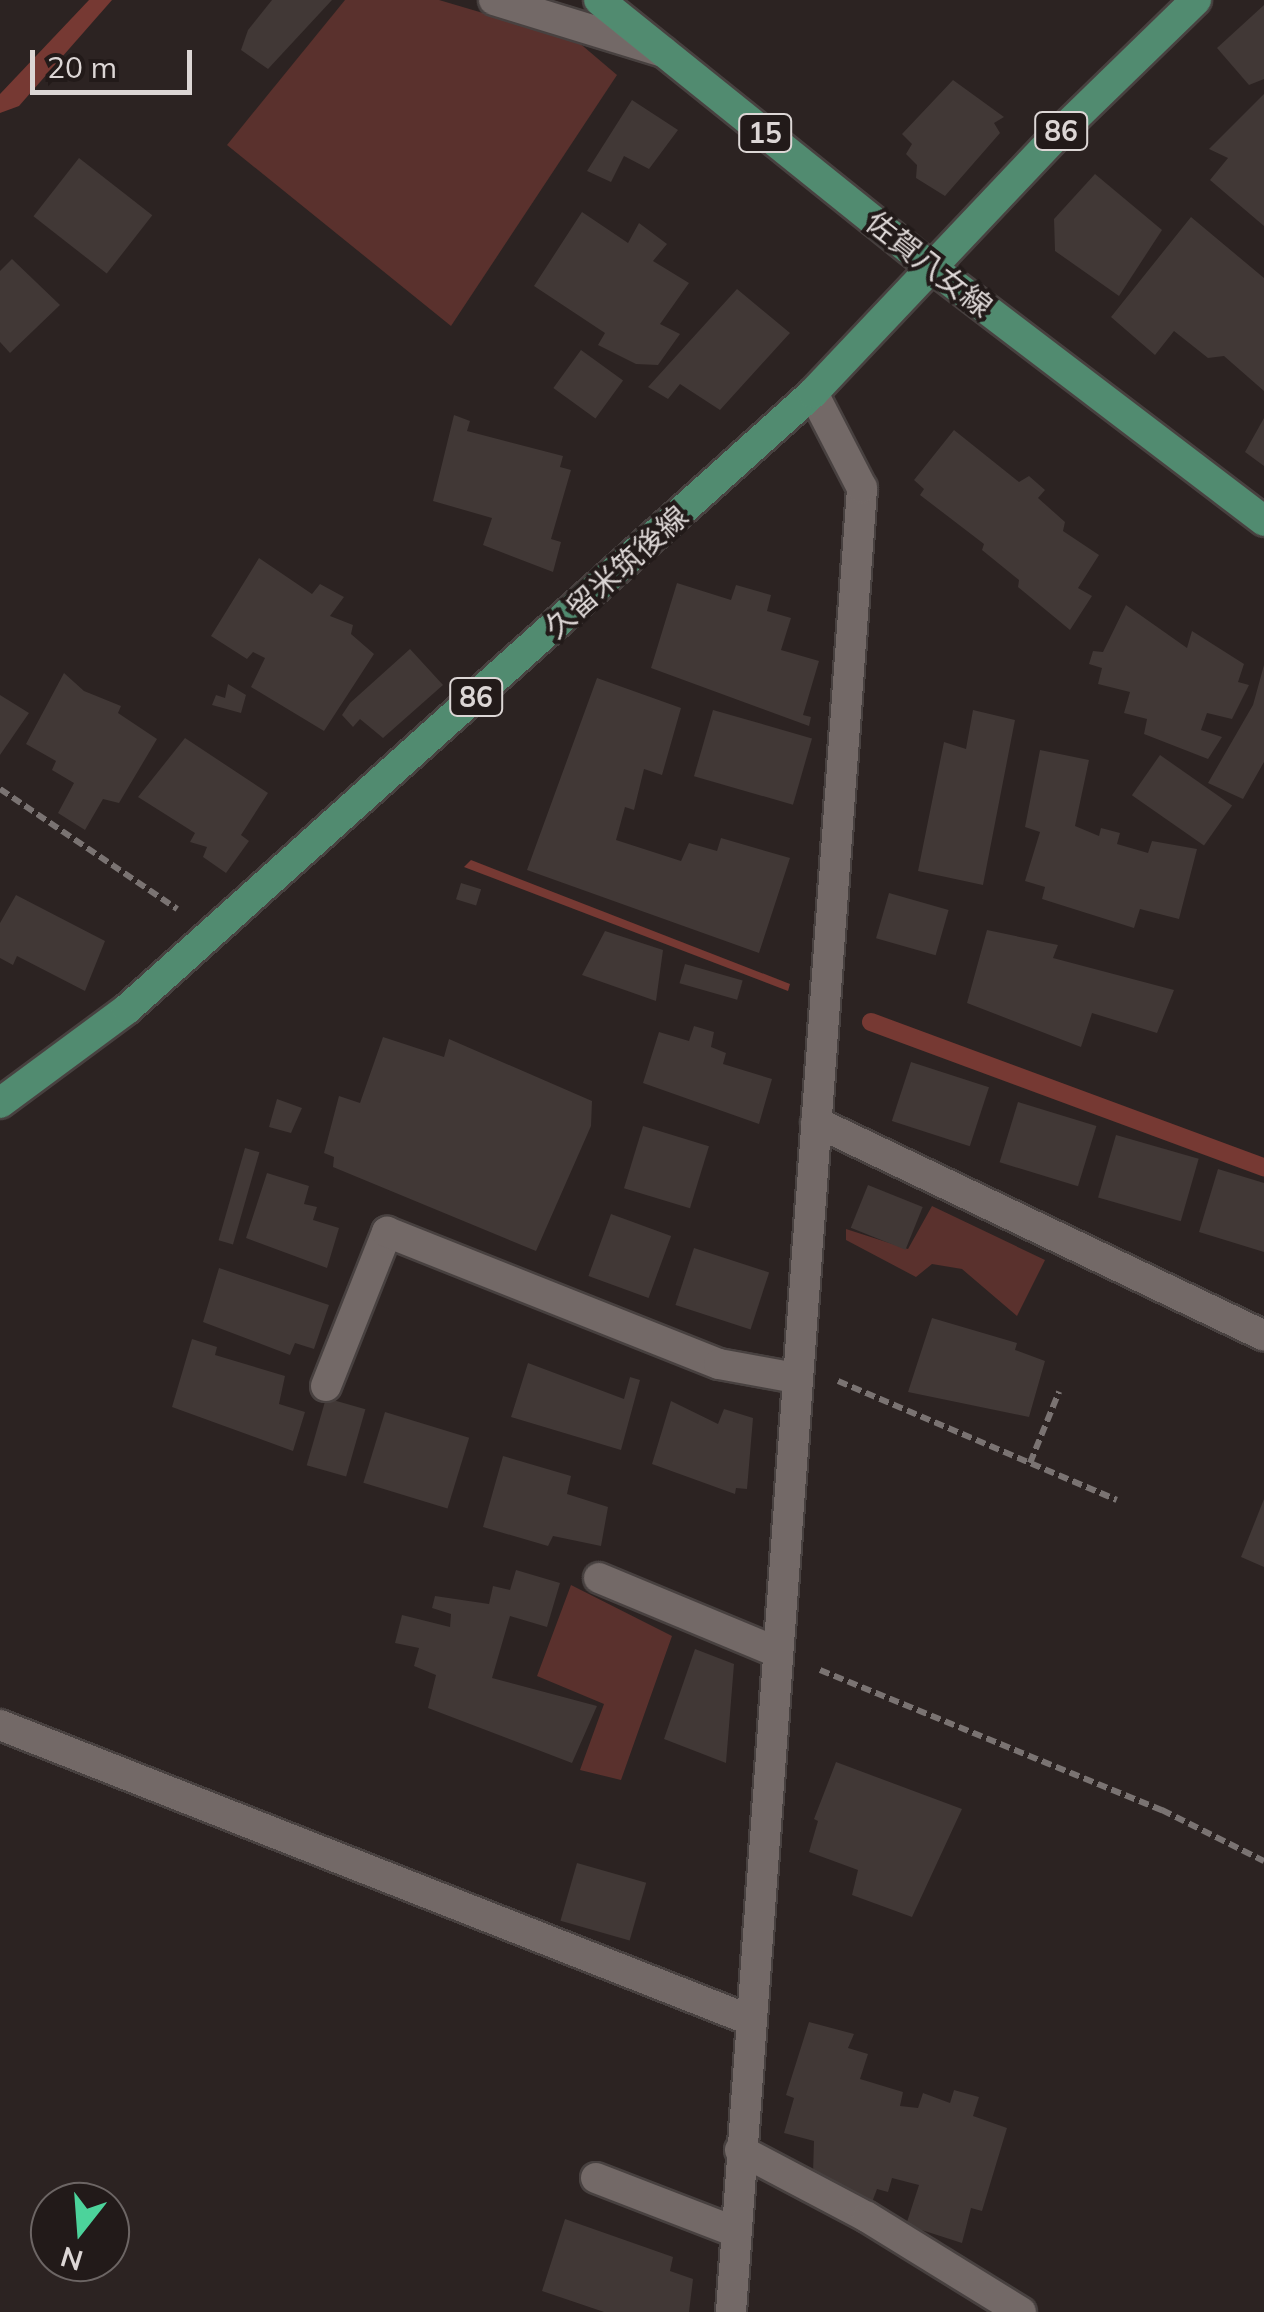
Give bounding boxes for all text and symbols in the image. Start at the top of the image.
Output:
scale bar [35,30,198,92]
text: 20 m [47,48,117,86]
road number: 86 [1034,108,1088,154]
road number: 15 [738,110,792,156]
street label: 佐賀八女線 [859,204,999,324]
street label: 久留米筑後線 [537,498,695,646]
road number: 86 [448,674,504,720]
north arrow [30,2182,130,2282]
text: N [56,2239,87,2279]

